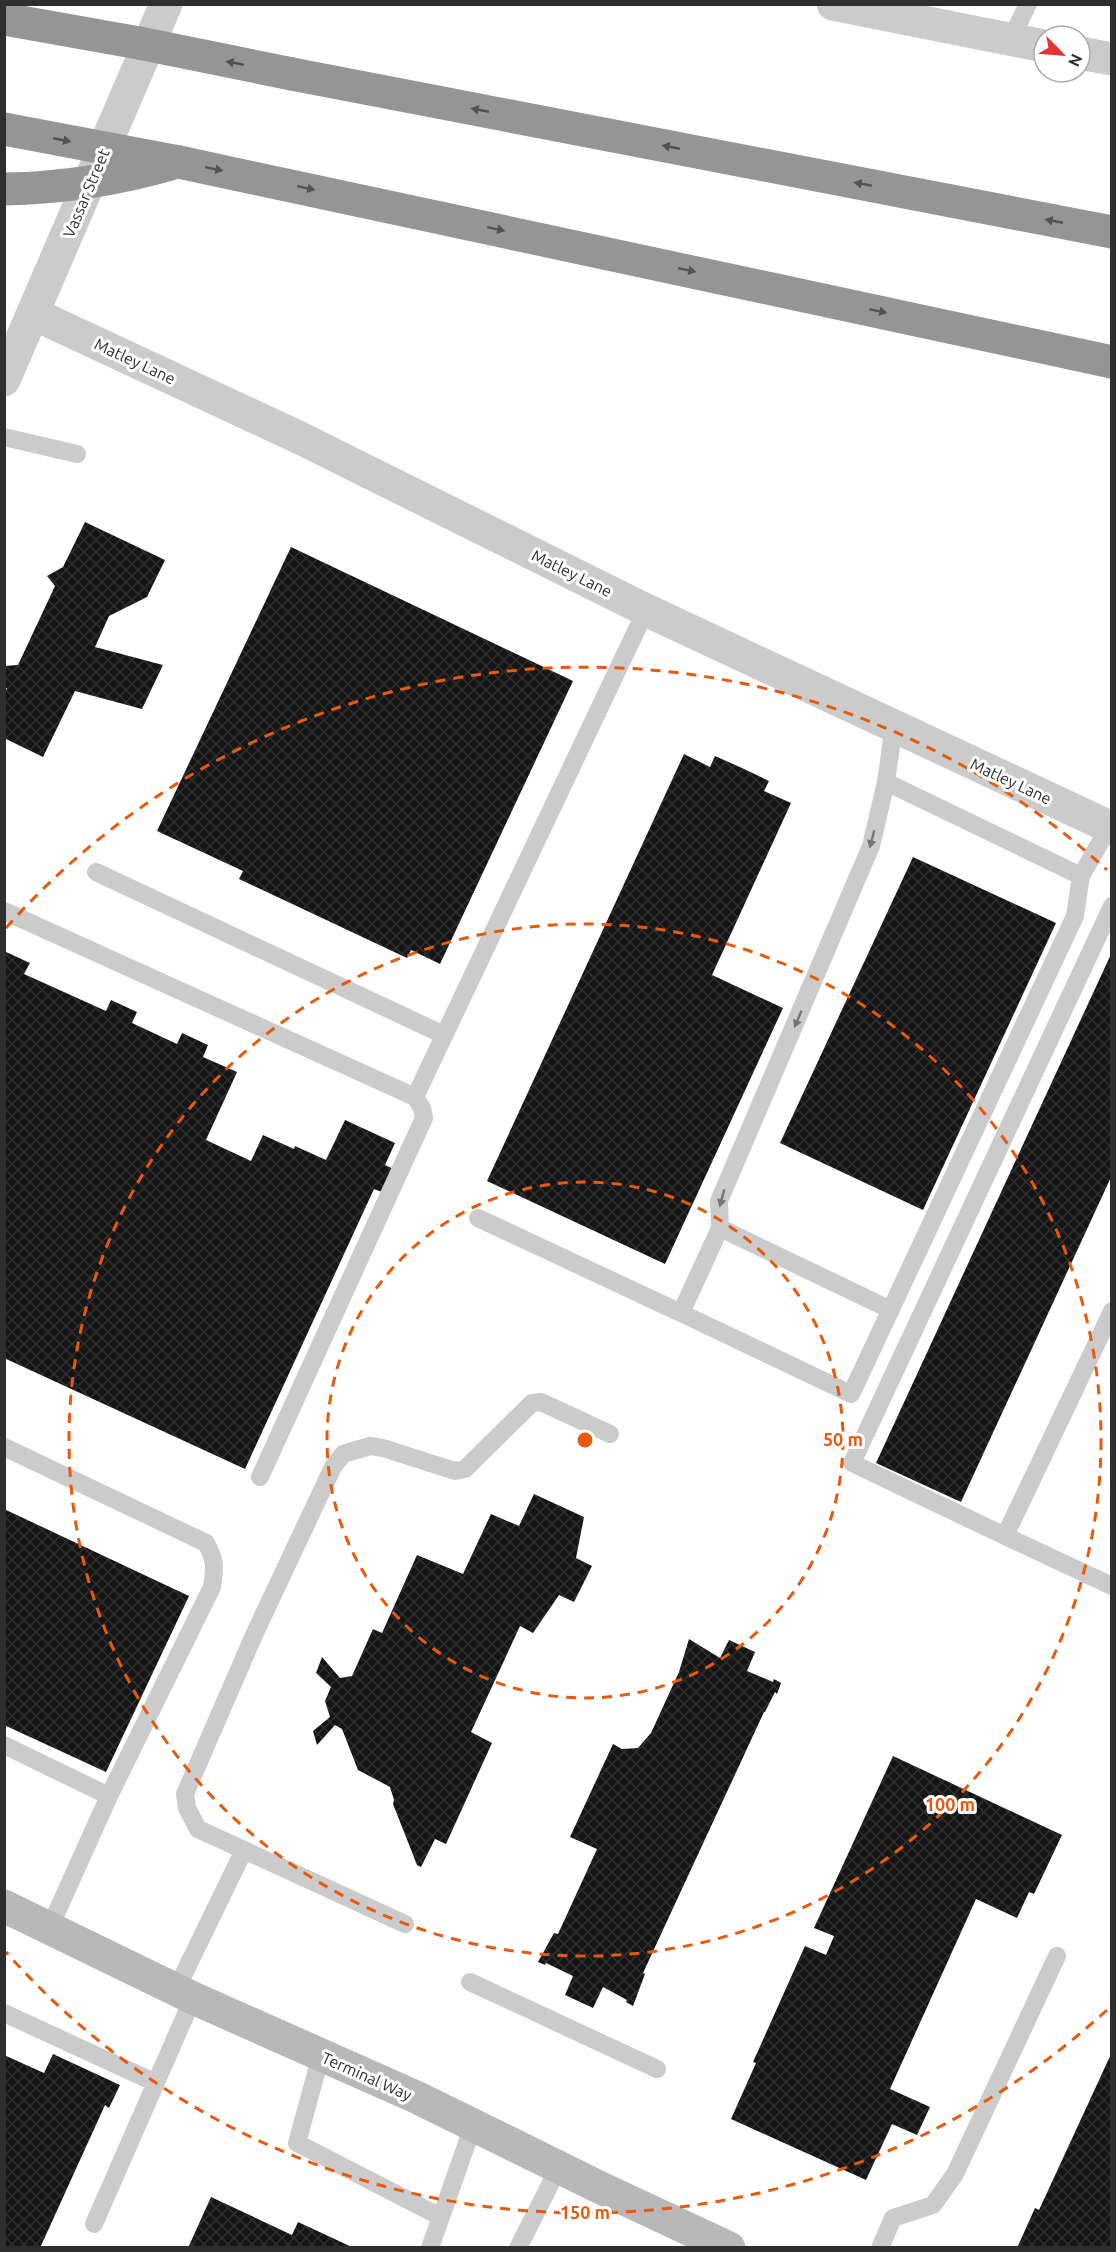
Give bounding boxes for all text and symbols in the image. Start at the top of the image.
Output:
north arrow [1032,24,1092,84]
text: N [1065,51,1086,70]
one-way arrow [225,58,244,67]
one-way arrow [470,105,489,114]
one-way arrow [53,136,72,145]
one-way arrow [661,142,680,151]
street label: Vassar Street [59,145,113,240]
one-way arrow [205,165,224,174]
one-way arrow [853,179,872,188]
one-way arrow [297,184,315,194]
one-way arrow [1044,216,1063,225]
one-way arrow [487,225,506,235]
one-way arrow [678,266,696,276]
one-way arrow [868,307,887,317]
street label: Matley Lane [92,334,178,388]
street label: Matley Lane [529,546,615,600]
street label: Matley Lane [968,754,1054,808]
one-way arrow [867,830,877,848]
one-way arrow [793,1010,802,1028]
one-way arrow [716,1189,726,1207]
text: 50 m [823,1429,863,1449]
centre of rings [575,1430,595,1450]
text: 100 m [925,1794,975,1814]
street label: Terminal Way [319,2048,415,2104]
text: 150 m [560,2202,610,2222]

